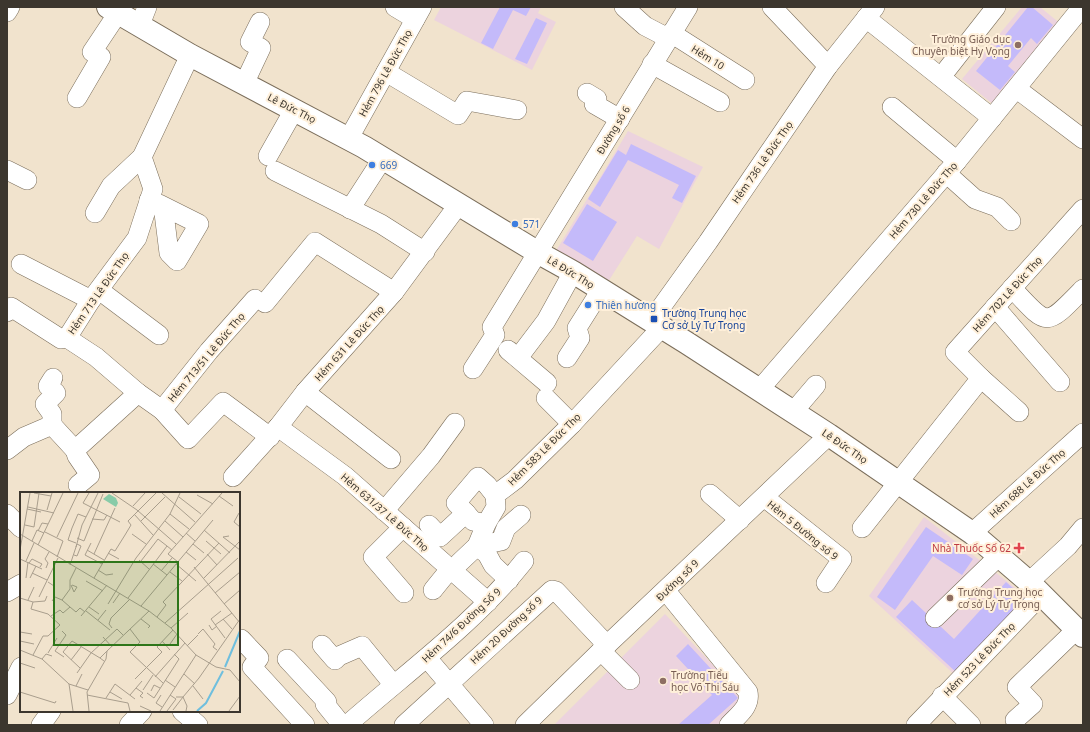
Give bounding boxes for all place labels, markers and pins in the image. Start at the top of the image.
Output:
place label: Trường Giáo dục Chuyên biệt Hy Vọng [912,32,1010,58]
marker: Trường Giáo dục Chuyên biệt Hy Vọng [1013,40,1023,50]
place label: 669 [380,158,397,172]
marker: 669 [367,160,377,170]
place label: 571 [523,217,540,231]
marker: 571 [510,219,520,229]
place label: Thiên hương [596,298,656,312]
marker: Thiên hương [583,300,593,310]
place label: Trường Trung học Cơ sở Lý Tự Trọng [662,306,747,332]
marker: Trường Trung học Cơ sở Lý Tự Trọng [649,314,659,324]
place label: Nhà Thuốc Số 62 [932,541,1011,555]
marker: Nhà Thuốc Số 62 [1014,543,1024,553]
place label: Trường Trung học cơ sở Lý Tự Trọng [958,585,1043,611]
marker: Trường Trung học cơ sở Lý Tự Trọng [945,593,955,603]
place label: Trường Tiểu học Võ Thị Sáu [671,668,739,694]
marker: Trường Tiểu học Võ Thị Sáu [658,676,668,686]

